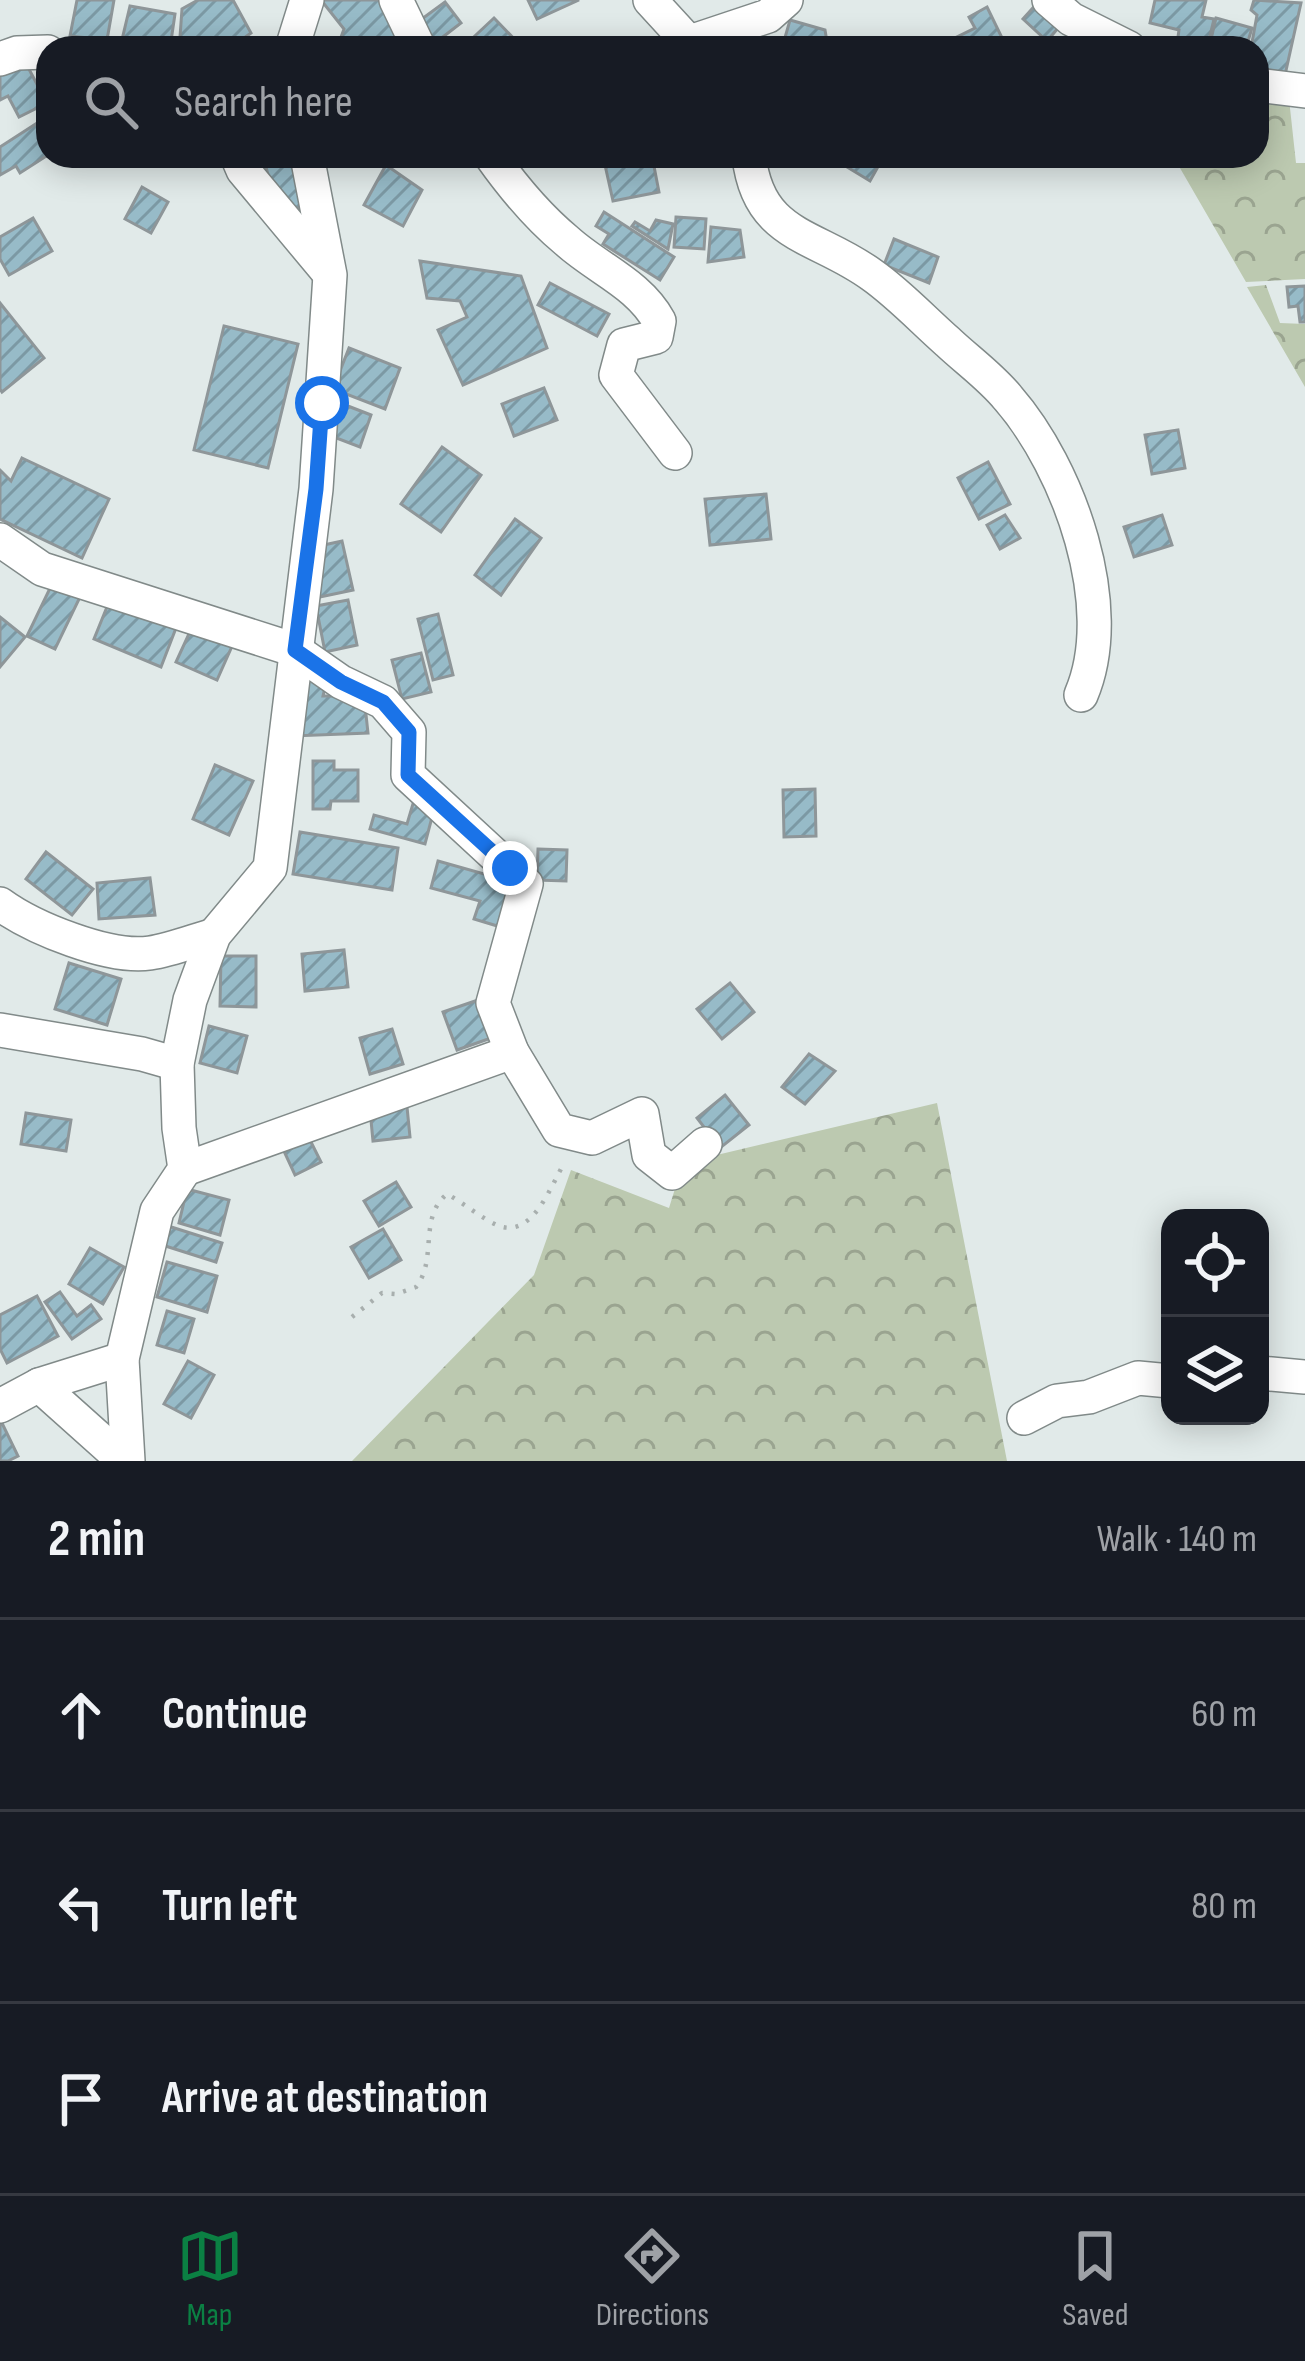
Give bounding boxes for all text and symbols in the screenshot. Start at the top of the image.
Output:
search box [36,36,1269,168]
icon: search [78,69,144,135]
text: Search here [174,75,353,130]
route start [295,376,349,430]
route end [483,841,537,895]
map controls [1161,1209,1269,1425]
button: locate [1161,1209,1269,1317]
button: layers [1161,1317,1269,1425]
text: 2 min [48,1509,145,1570]
text: Walk · 140 m [1097,1516,1257,1563]
icon: ahead [48,1682,114,1748]
text: Continue [162,1687,308,1742]
text: 60 m [1191,1691,1257,1738]
icon: left [48,1874,114,1940]
text: Turn left [162,1879,297,1934]
text: 80 m [1191,1883,1257,1930]
icon: arrive [48,2066,114,2132]
text: Arrive at destination [162,2071,488,2126]
tab: Map [177,2223,243,2335]
tab: Directions [596,2223,709,2335]
tab: Saved [1062,2223,1128,2335]

